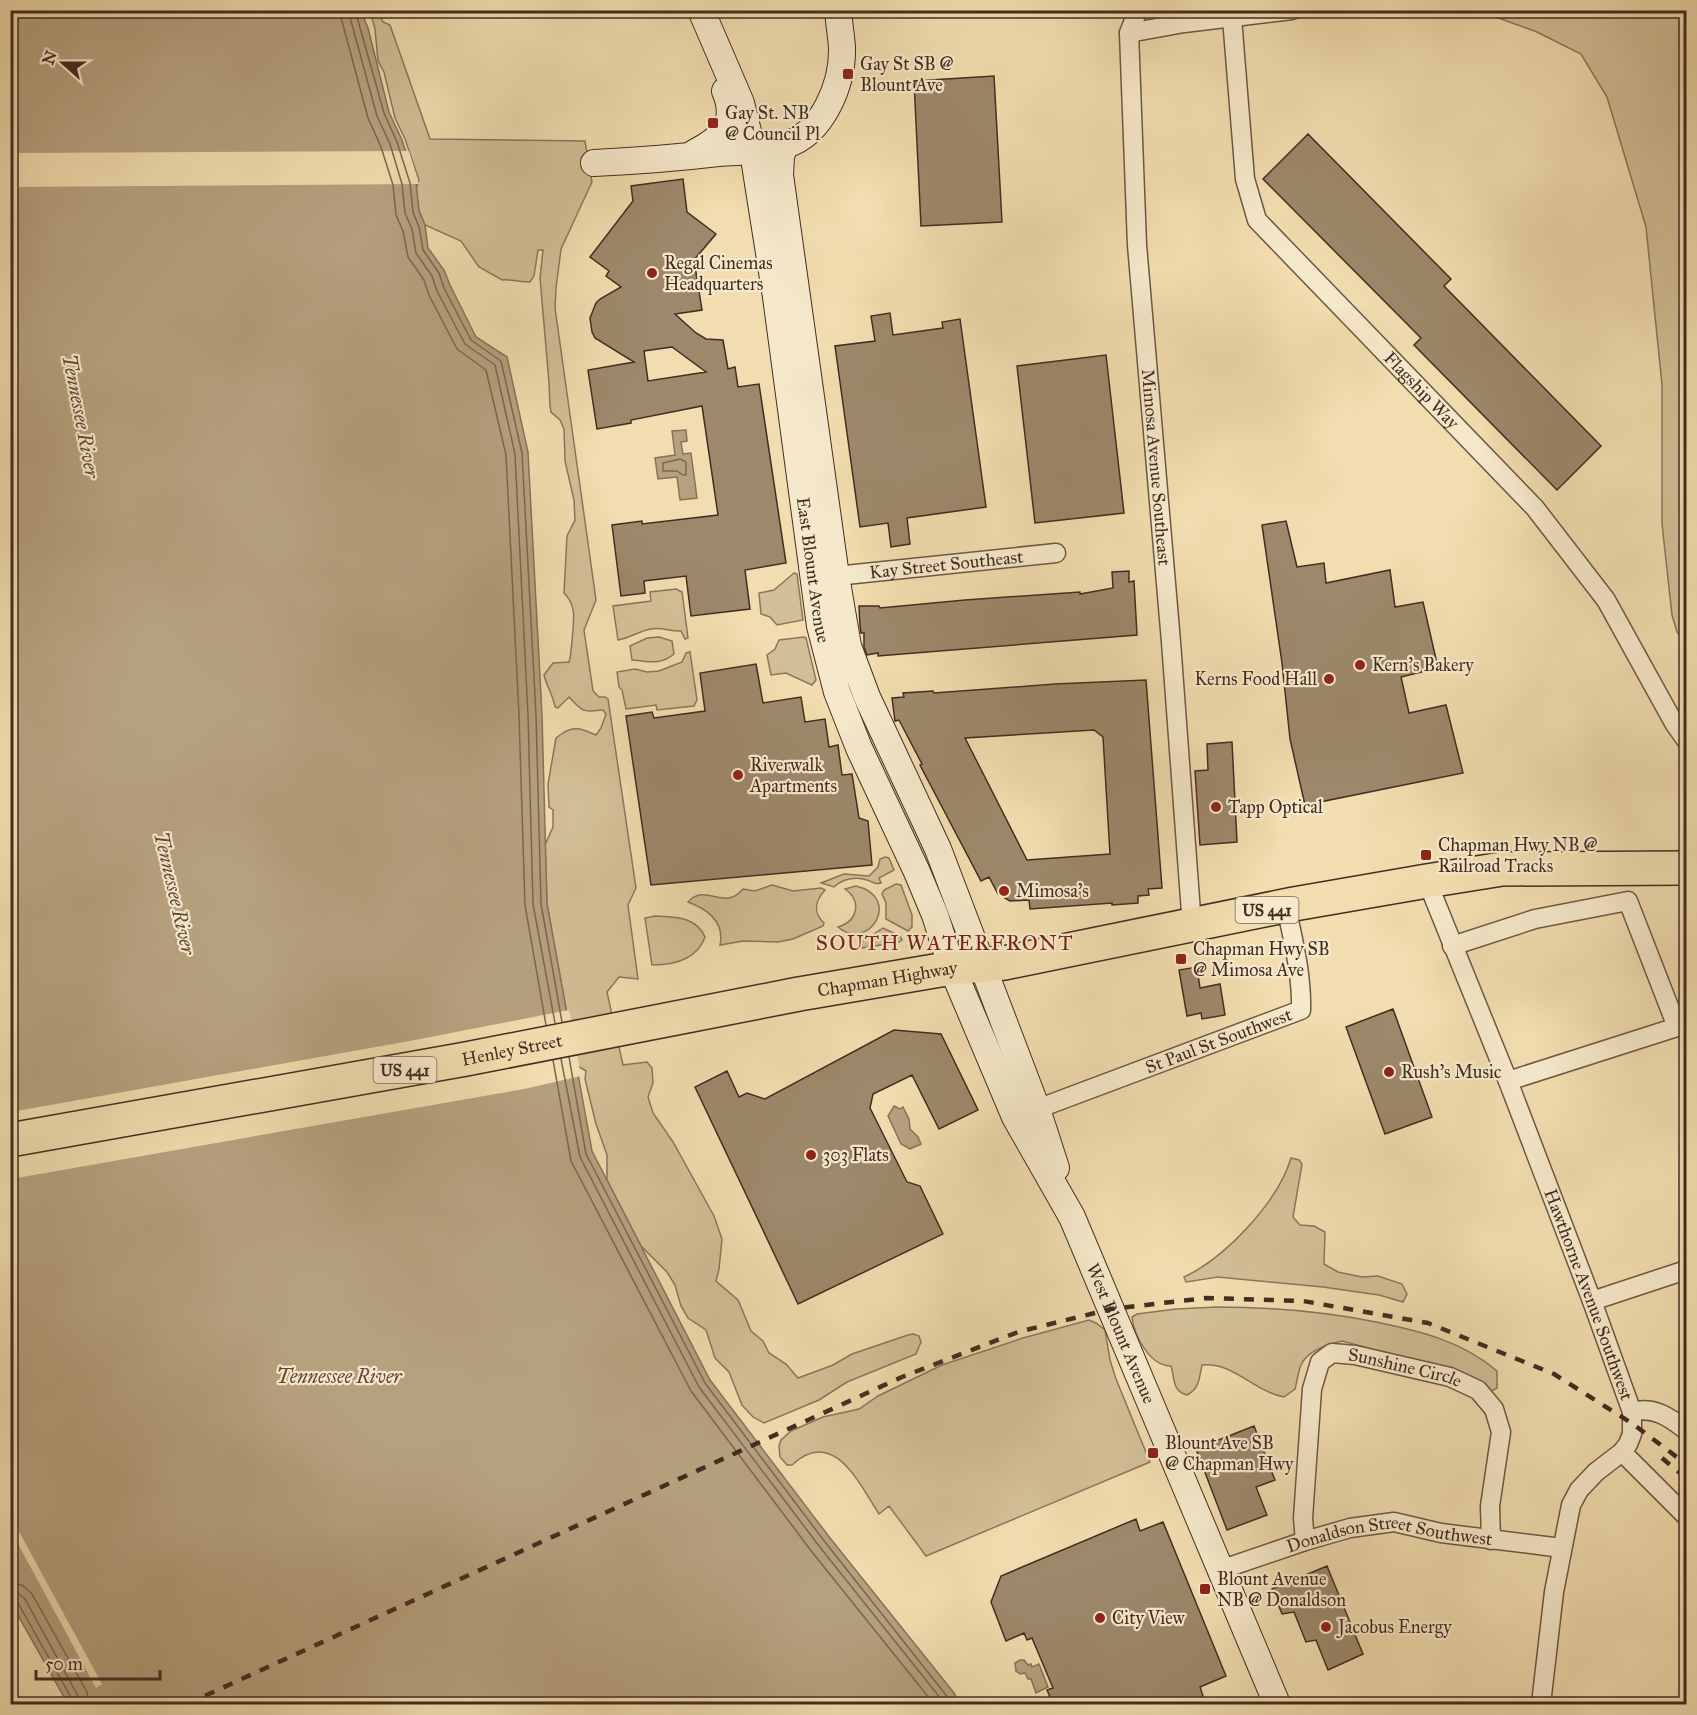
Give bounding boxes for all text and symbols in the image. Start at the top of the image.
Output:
north arrow [33,33,93,93]
text: N [38,48,61,68]
place label: Gay St SB @ Blount Ave [860,53,954,96]
marker: Gay St SB @ Blount Ave [841,67,855,81]
place label: Gay St. NB @ Council Pl [725,102,820,145]
marker: Gay St. NB @ Council Pl [706,116,720,130]
place label: Regal Cinemas Headquarters [664,252,773,296]
marker: Regal Cinemas Headquarters [645,266,659,280]
street label: Flagship Way [1379,347,1464,434]
water label: Tennessee River [57,352,105,481]
street label: Mimosa Avenue Southeast [1137,368,1175,567]
street label: East Blount Avenue [792,496,835,645]
street label: Kay Street Southeast [868,545,1025,583]
place label: Kern's Bakery [1372,654,1474,676]
marker: Kern's Bakery [1353,658,1367,672]
place label: Kerns Food Hall [1194,668,1317,690]
marker: Kerns Food Hall [1322,672,1336,686]
place label: Riverwalk Apartments [749,754,837,797]
marker: Riverwalk Apartments [731,768,745,782]
place label: Tapp Optical [1228,796,1323,818]
marker: Tapp Optical [1209,800,1223,814]
water label: Tennessee River [149,829,201,958]
place label: Chapman Hwy NB @ Railroad Tracks [1438,834,1598,877]
marker: Chapman Hwy NB @ Railroad Tracks [1419,848,1433,862]
place label: Mimosa's [1016,880,1089,902]
marker: Mimosa's [997,884,1011,898]
road number: US 441 [1236,897,1298,923]
district label: SOUTH WATERFRONT [816,930,1074,956]
place label: Chapman Hwy SB @ Mimosa Ave [1193,938,1330,981]
marker: Chapman Hwy SB @ Mimosa Ave [1174,952,1188,966]
street label: Chapman Highway [816,957,959,1002]
street label: St Paul St Southwest [1142,1003,1296,1078]
street label: Henley Street [460,1029,565,1071]
road number: US 441 [374,1057,436,1083]
place label: Rush's Music [1401,1061,1502,1083]
marker: Rush's Music [1382,1065,1396,1079]
place label: 303 Flats [823,1144,889,1166]
marker: 303 Flats [804,1148,818,1162]
street label: Hawthorne Avenue Southwest [1539,1186,1638,1404]
street label: West Blount Avenue [1082,1260,1160,1407]
street label: Sunshine Circle [1347,1343,1465,1392]
water label: Tennessee River [276,1364,403,1388]
place label: Blount Ave SB @ Chapman Hwy [1165,1432,1294,1475]
marker: Blount Ave SB @ Chapman Hwy [1146,1446,1160,1460]
street label: Donaldson Street Southwest [1284,1511,1494,1558]
place label: Blount Avenue NB @ Donaldson [1217,1568,1346,1611]
marker: Blount Avenue NB @ Donaldson [1198,1582,1212,1596]
place label: City View [1112,1607,1185,1629]
marker: City View [1093,1611,1107,1625]
place label: Jacobus Energy [1336,1616,1452,1639]
marker: Jacobus Energy [1319,1620,1333,1634]
scale bar [36,1643,160,1681]
text: 50 m [45,1653,83,1675]

